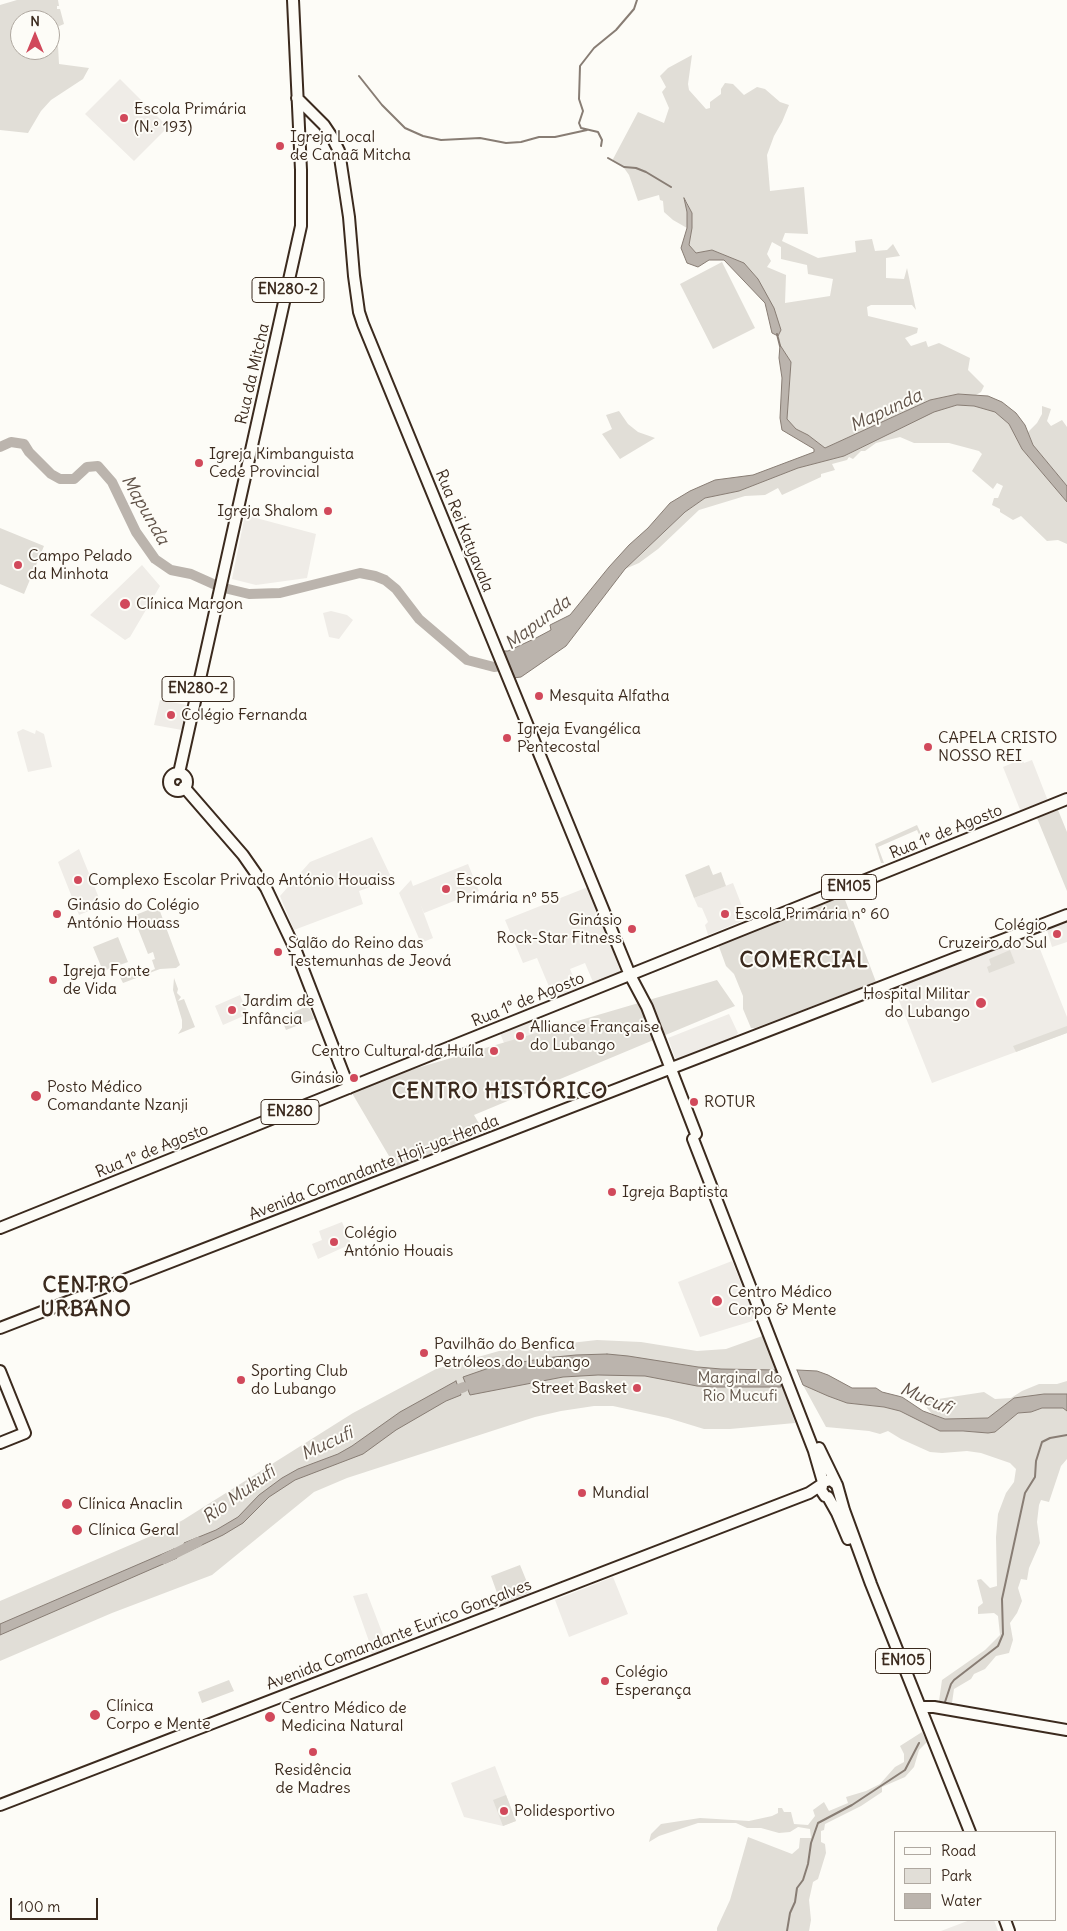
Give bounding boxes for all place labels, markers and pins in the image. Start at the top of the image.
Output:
place label: Escola Primária (N.º 193) [134,99,246,137]
marker: Escola Primária (N.º 193) [118,112,130,124]
place label: Igreja Local de Canaã Mitcha [290,127,411,165]
marker: Igreja Local de Canaã Mitcha [274,140,286,152]
place label: Igreja Kimbanguista Cede Provincial [209,444,354,482]
marker: Igreja Kimbanguista Cede Provincial [193,457,205,469]
place label: Igreja Shalom [217,501,318,521]
marker: Igreja Shalom [322,505,334,517]
place label: Campo Pelado da Minhota [28,546,132,584]
marker: Campo Pelado da Minhota [12,559,24,571]
place label: Clínica Margon [136,594,243,614]
marker: Clínica Margon [118,597,132,611]
place label: Mesquita Alfatha [549,686,670,706]
marker: Mesquita Alfatha [533,690,545,702]
place label: Colégio Fernanda [181,705,307,725]
marker: Colégio Fernanda [165,709,177,721]
place label: Igreja Evangélica Pentecostal [517,719,641,757]
place label: CAPELA CRISTO NOSSO REI [938,728,1057,766]
marker: Igreja Evangélica Pentecostal [501,732,513,744]
marker: CAPELA CRISTO NOSSO REI [922,741,934,753]
place label: Complexo Escolar Privado António Houaiss [88,870,395,890]
place label: Escola Primária nº 55 [456,870,559,908]
marker: Complexo Escolar Privado António Houaiss [72,874,84,886]
marker: Escola Primária nº 55 [440,883,452,895]
place label: Ginásio do Colégio António Houass [67,895,199,933]
place label: Escola Primária nº 60 [735,904,890,924]
marker: Ginásio do Colégio António Houass [51,908,63,920]
marker: Escola Primária nº 60 [719,908,731,920]
place label: Ginásio Rock-Star Fitness [497,910,622,948]
place label: Colégio Cruzeiro do Sul [938,915,1047,953]
marker: Ginásio Rock-Star Fitness [626,923,638,935]
marker: Colégio Cruzeiro do Sul [1051,928,1063,940]
place label: Salão do Reino das Testemunhas de Jeová [288,933,451,971]
marker: Salão do Reino das Testemunhas de Jeová [272,946,284,958]
place label: Igreja Fonte de Vida [63,961,150,999]
marker: Igreja Fonte de Vida [47,974,59,986]
place label: Hospital Militar do Lubango [863,984,970,1022]
place label: Jardim de Infância [242,991,314,1029]
marker: Hospital Militar do Lubango [974,996,988,1010]
marker: Jardim de Infância [226,1004,238,1016]
place label: Alliance Française do Lubango [530,1017,659,1055]
marker: Alliance Française do Lubango [514,1030,526,1042]
place label: Centro Cultural da Huíla [311,1041,484,1061]
marker: Centro Cultural da Huíla [488,1045,500,1057]
place label: Ginásio [291,1068,344,1088]
marker: Ginásio [348,1072,360,1084]
place label: Posto Médico Comandante Nzanji [47,1077,188,1115]
marker: Posto Médico Comandante Nzanji [29,1089,43,1103]
place label: ROTUR [704,1092,755,1112]
marker: ROTUR [688,1096,700,1108]
place label: Igreja Baptista [622,1182,728,1202]
marker: Igreja Baptista [606,1186,618,1198]
place label: Colégio António Houais [344,1223,453,1261]
marker: Colégio António Houais [328,1236,340,1248]
place label: Centro Médico Corpo & Mente [728,1282,836,1320]
marker: Centro Médico Corpo & Mente [710,1294,724,1308]
place label: Pavilhão do Benfica Petróleos do Lubango [434,1334,590,1372]
marker: Pavilhão do Benfica Petróleos do Lubango [418,1347,430,1359]
place label: Sporting Club do Lubango [251,1361,348,1399]
marker: Sporting Club do Lubango [235,1374,247,1386]
place label: Street Basket [532,1378,627,1398]
marker: Street Basket [631,1382,643,1394]
place label: Mundial [592,1483,649,1503]
marker: Mundial [576,1487,588,1499]
place label: Clínica Anaclin [78,1494,183,1514]
marker: Clínica Anaclin [60,1497,74,1511]
place label: Clínica Geral [88,1520,179,1540]
marker: Clínica Geral [70,1523,84,1537]
place label: Colégio Esperança [615,1662,691,1700]
marker: Colégio Esperança [599,1675,611,1687]
place label: Clínica Corpo e Mente [106,1696,211,1734]
place label: Centro Médico de Medicina Natural [281,1698,407,1736]
marker: Clínica Corpo e Mente [88,1708,102,1722]
marker: Centro Médico de Medicina Natural [263,1710,277,1724]
marker: Residência de Madres [307,1746,319,1758]
place label: Residência de Madres [274,1760,352,1798]
place label: Polidesportivo [514,1801,615,1821]
marker: Polidesportivo [498,1805,510,1817]

